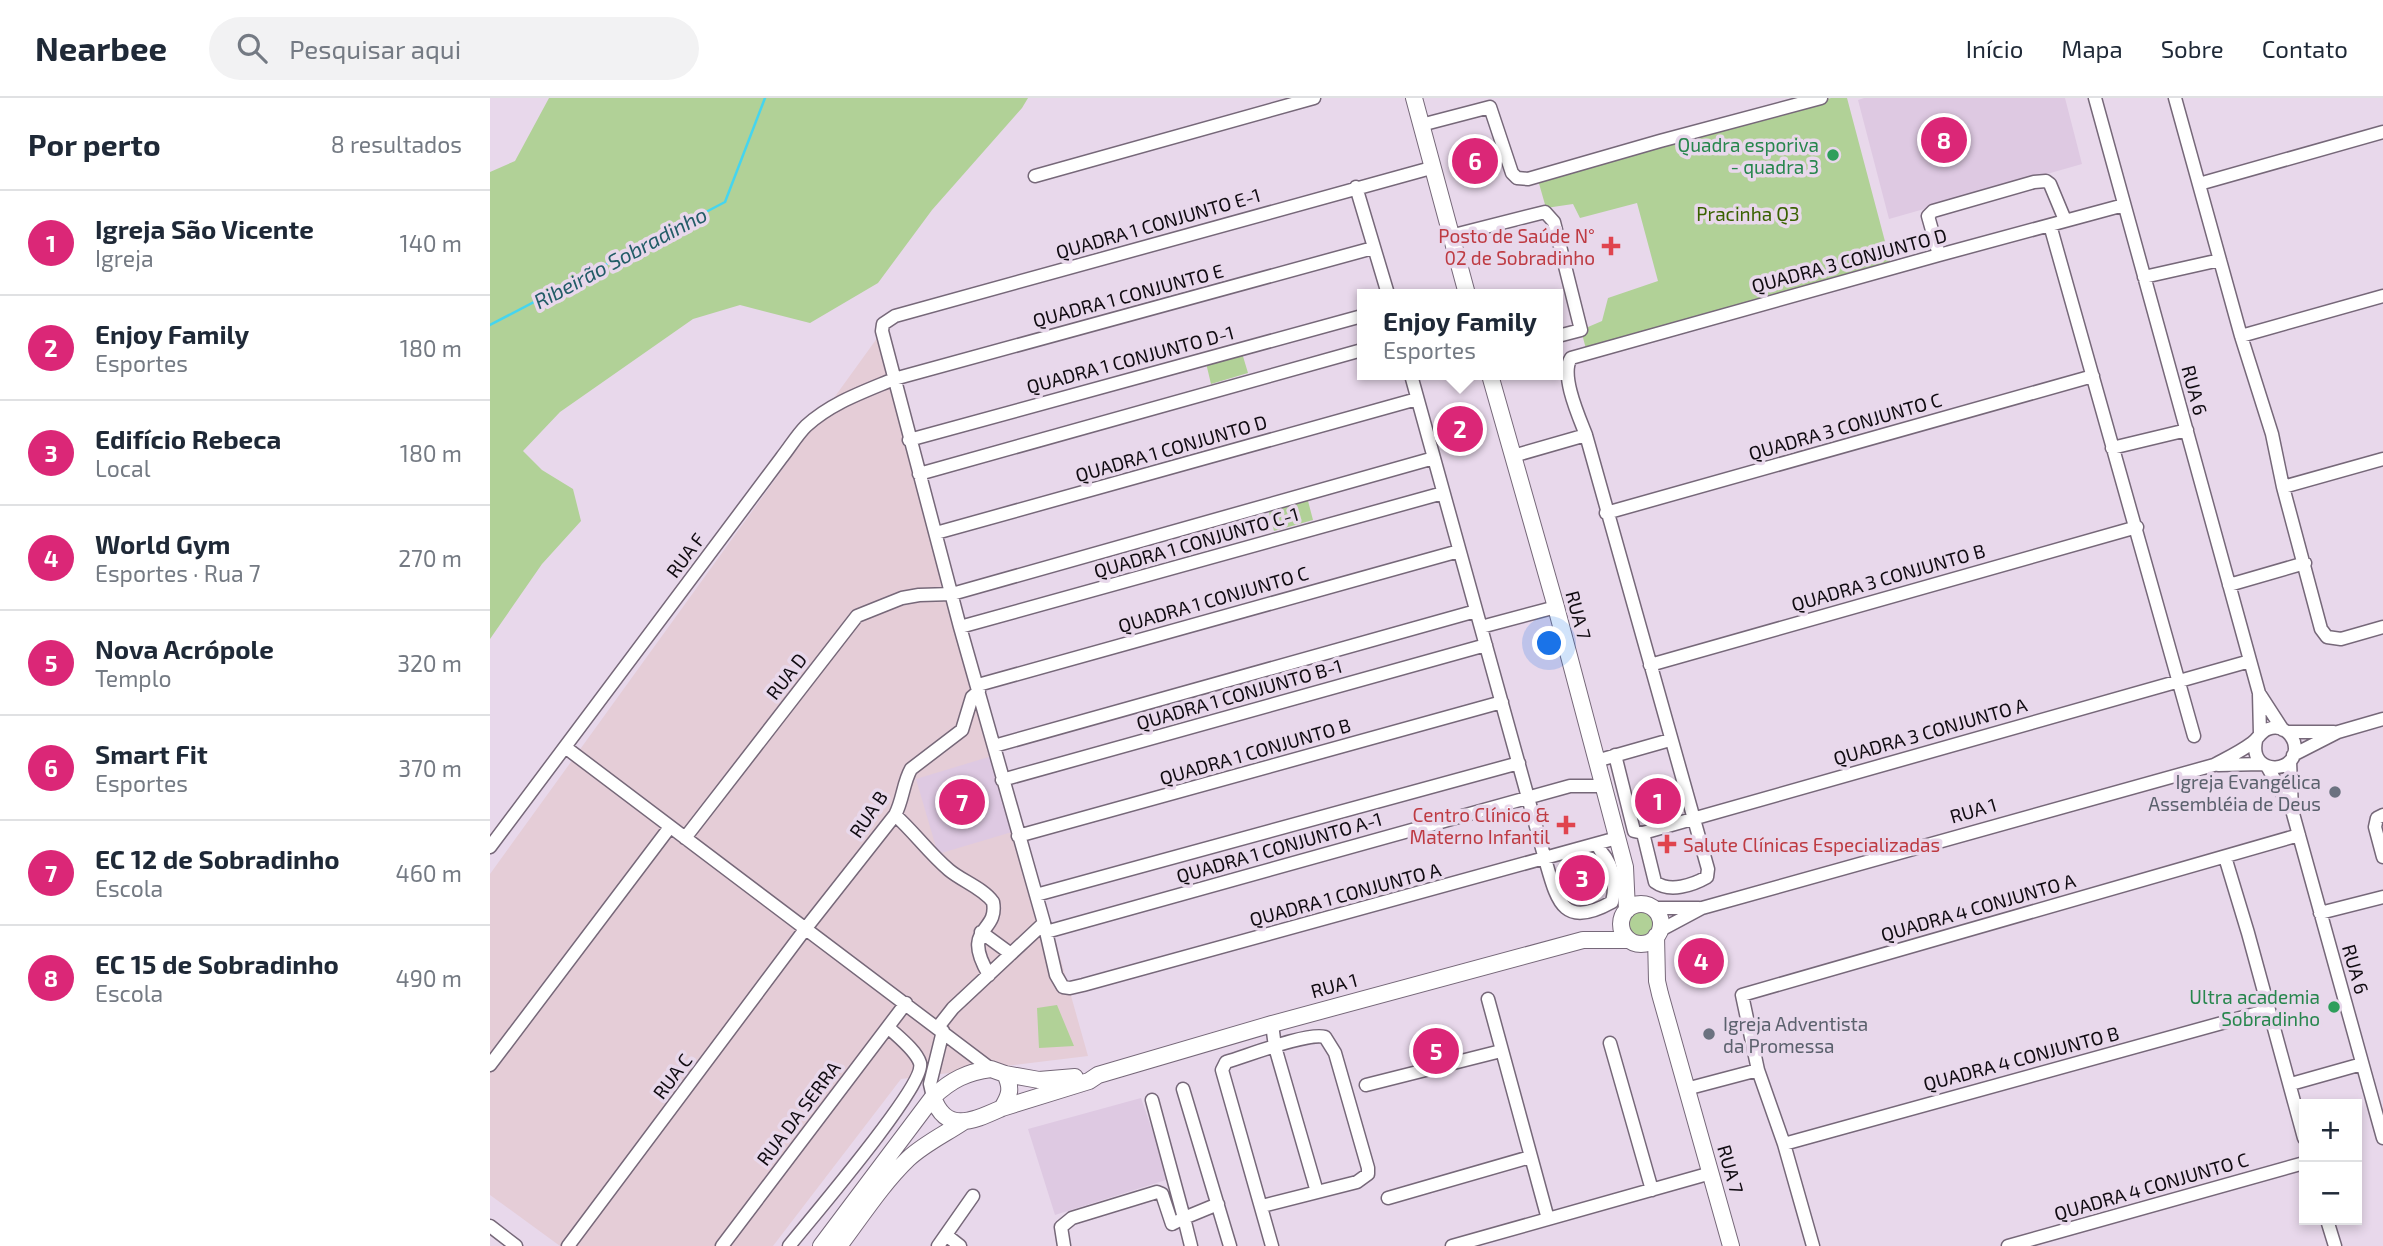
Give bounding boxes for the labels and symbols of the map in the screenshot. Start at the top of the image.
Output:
pin: 8 [1921,114,1967,166]
place label: Quadra esporiva - quadra 3 [1677,133,1819,178]
pin: 6 [1452,135,1498,187]
marker: Quadra esporiva - quadra 3 [1825,147,1841,163]
street label: QUADRA 1 CONJUNTO E-1 [1053,183,1263,263]
water label: Ribeirão Sobradinho [529,201,711,313]
park label: Pracinha Q3 [1696,202,1800,225]
street label: QUADRA 3 CONJUNTO D [1749,223,1949,297]
place label: Posto de Saúde N° 02 de Sobradinho [1438,224,1595,269]
marker: Posto de Saúde N° 02 de Sobradinho [1601,236,1621,256]
street label: QUADRA 1 CONJUNTO E [1030,258,1226,332]
street label: QUADRA 1 CONJUNTO D-1 [1024,320,1236,398]
street label: RUA 6 [2177,362,2213,418]
street label: QUADRA 3 CONJUNTO C [1746,387,1944,465]
pin: 2 [1437,403,1483,455]
street label: QUADRA 1 CONJUNTO D [1072,410,1270,486]
street label: QUADRA 1 CONJUNTO C-1 [1091,502,1301,582]
street label: RUA F [661,528,709,582]
street label: QUADRA 3 CONJUNTO B [1788,538,1988,616]
street label: QUADRA 1 CONJUNTO C [1115,561,1311,637]
street label: RUA 7 [1561,588,1597,642]
your location [1532,626,1566,660]
street label: RUA D [761,648,811,704]
street label: QUADRA 1 CONJUNTO B-1 [1133,654,1345,734]
street label: QUADRA 3 CONJUNTO A [1831,692,2030,770]
street label: QUADRA 1 CONJUNTO B [1157,713,1353,789]
place label: Igreja Evangélica Assembléia de Deus [2148,770,2321,815]
pin: 1 [1635,775,1681,827]
pin: 7 [939,776,985,828]
marker: Igreja Evangélica Assembléia de Deus [2327,784,2343,800]
street label: RUA B [844,786,892,842]
street label: RUA 1 [1947,792,1999,828]
place label: Centro Clínico & Materno Infantil [1409,803,1550,848]
street label: QUADRA 1 CONJUNTO A-1 [1174,807,1384,887]
marker: Centro Clínico & Materno Infantil [1556,815,1576,835]
place label: Salute Clínicas Especializadas [1683,833,1940,856]
marker: Salute Clínicas Especializadas [1657,834,1677,854]
pin: 3 [1559,852,1605,904]
street label: QUADRA 1 CONJUNTO A [1247,857,1443,931]
street label: QUADRA 4 CONJUNTO A [1878,868,2078,946]
pin: 4 [1678,935,1724,987]
street label: RUA 6 [2338,941,2374,997]
street label: RUA 1 [1308,968,1360,1002]
place label: Ultra academia Sobradinho [2189,985,2320,1030]
marker: Ultra academia Sobradinho [2326,999,2342,1015]
place label: Igreja Adventista da Promessa [1723,1012,1868,1057]
street label: QUADRA 4 CONJUNTO B [1921,1021,2121,1095]
pin: 5 [1413,1025,1459,1077]
marker: Igreja Adventista da Promessa [1701,1026,1717,1042]
street label: RUA C [648,1049,697,1103]
street label: RUA DA SERRA [751,1056,845,1170]
street label: RUA 7 [1713,1142,1749,1196]
street label: QUADRA 4 CONJUNTO C [2051,1147,2251,1225]

